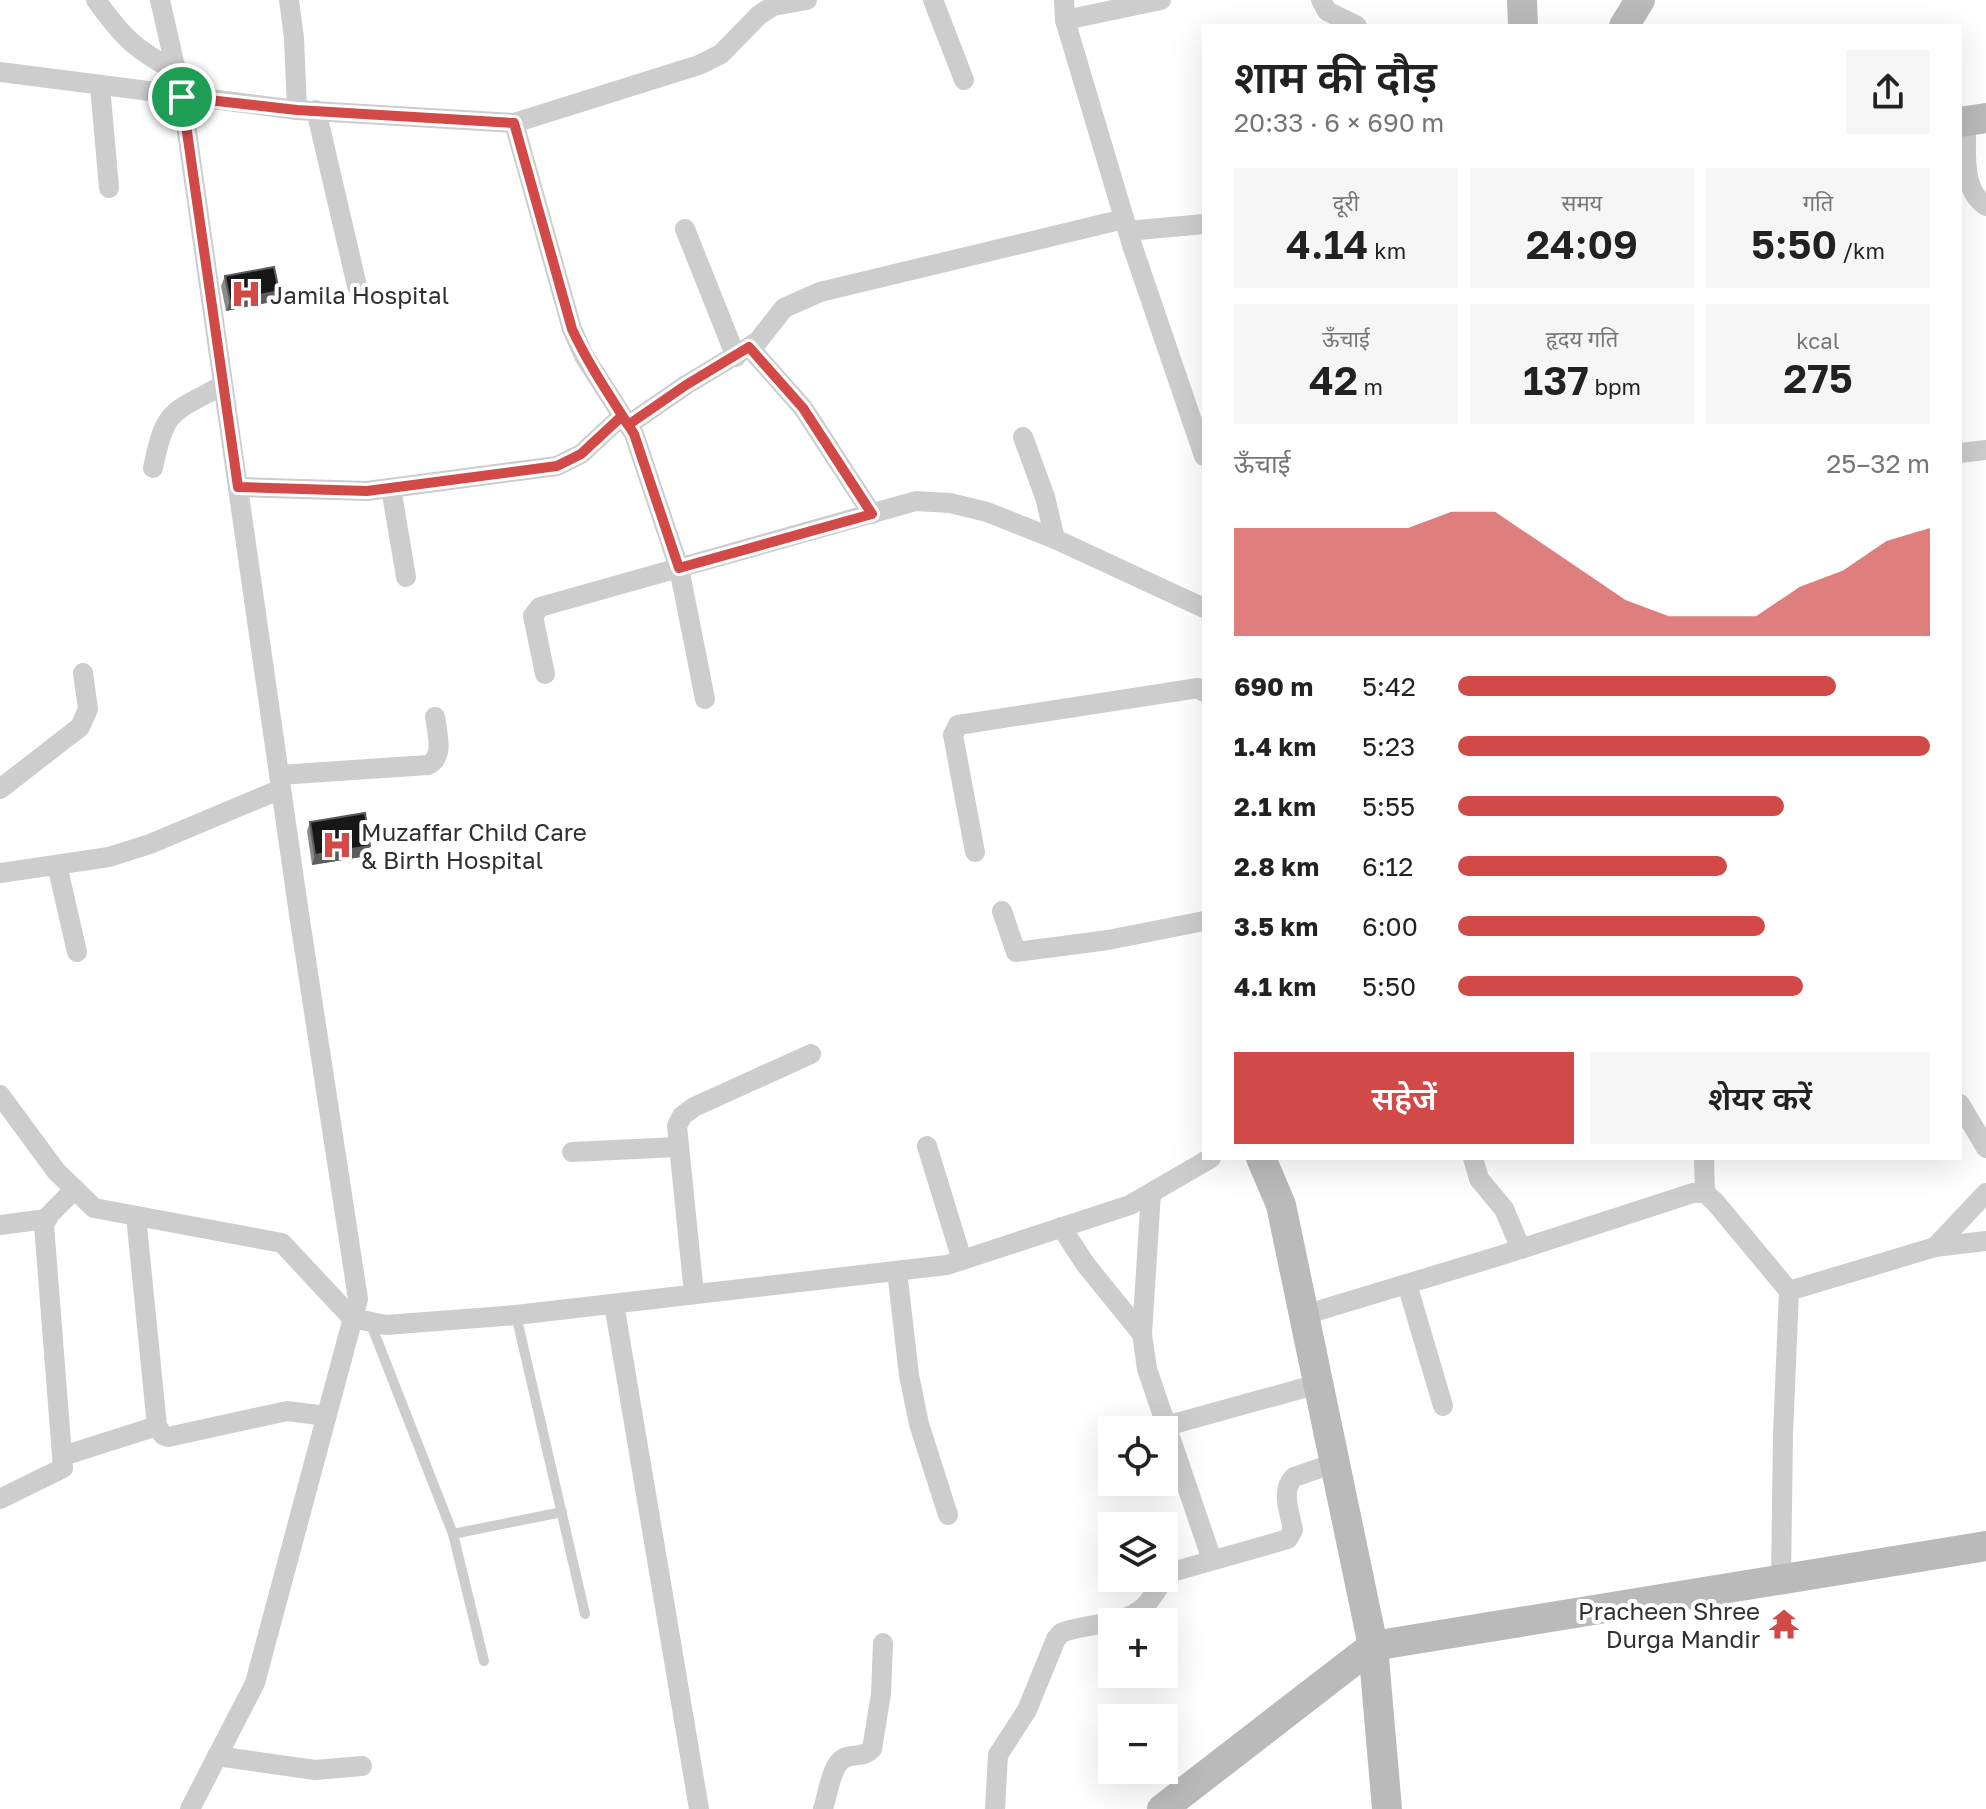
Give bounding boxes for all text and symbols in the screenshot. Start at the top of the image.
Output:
text: शाम की दौड़ [1234,50,1437,103]
button: share [1846,50,1930,134]
pin [148,63,216,131]
icon: arrive [160,75,204,119]
text: 20:33 · 6 × 690 m [1234,107,1444,138]
text: दूरी [1333,189,1359,216]
text: समय [1562,189,1602,216]
text: गति [1803,189,1833,216]
text: 4.14 [1286,220,1369,268]
text: 24:09 [1526,220,1638,268]
text: 5:50 [1751,220,1837,268]
text: km [1369,237,1406,264]
text: /km [1837,237,1885,264]
hospital icon: Jamila Hospital [229,277,263,311]
place label: Jamila Hospital [270,280,449,309]
text: ऊँचाई [1322,325,1370,352]
text: हृदय गति [1546,325,1618,352]
text: kcal [1796,327,1840,354]
text: 275 [1783,354,1853,402]
text: 42 [1309,356,1358,404]
text: 137 [1523,356,1589,404]
text: m [1358,373,1383,400]
text: bpm [1589,373,1641,400]
text: ऊँचाई [1234,448,1290,479]
text: 25–32 m [1826,448,1930,479]
text: 690 m [1234,671,1313,702]
text: 5:42 [1362,671,1416,702]
text: 1.4 km [1234,731,1316,762]
text: 5:23 [1362,731,1415,762]
text: 2.1 km [1234,791,1316,822]
text: 5:55 [1362,791,1415,822]
place label: Muzaffar Child Care & Birth Hospital [361,817,587,874]
hospital icon: Muzaffar Child Care & Birth Hospital [320,828,354,862]
text: 2.8 km [1234,851,1319,882]
text: 6:12 [1362,851,1413,882]
text: 3.5 km [1234,911,1318,942]
text: 6:00 [1362,911,1418,942]
text: 4.1 km [1234,971,1316,1002]
text: 5:50 [1362,971,1416,1002]
button: सहेजें [1234,1052,1574,1144]
button: शेयर करें [1590,1052,1930,1144]
map controls [1098,1416,1178,1784]
button: locate [1098,1416,1178,1496]
button: layers [1098,1512,1178,1592]
place label: Pracheen Shree Durga Mandir [1578,1596,1760,1653]
temple icon: Pracheen Shree Durga Mandir [1767,1607,1801,1641]
button: + [1098,1608,1178,1688]
button: − [1098,1704,1178,1784]

